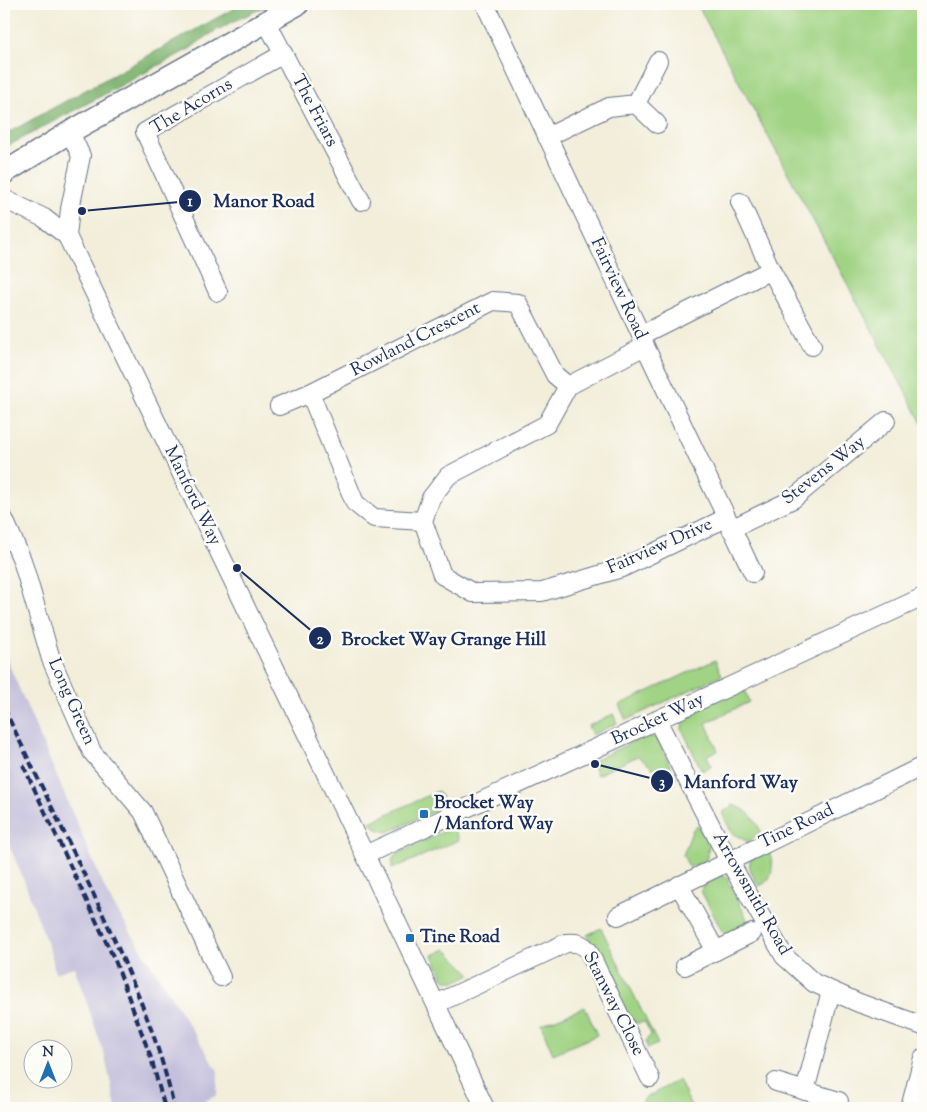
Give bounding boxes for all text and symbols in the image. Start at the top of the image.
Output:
street label: The Friars [284,70,344,152]
street label: The Acorns [146,72,238,142]
callout: Manor Road [178,184,324,218]
text: Manor Road [213,189,315,216]
text: 1 [187,192,193,213]
street label: Fairview Road [583,234,653,344]
street label: Rowland Crescent [347,296,485,384]
street label: Stevens Way [777,430,871,512]
street label: Manford Way [157,442,227,550]
street label: Fairview Drive [603,512,717,582]
callout: Brocket Way Grange Hill [307,621,557,655]
text: Brocket Way Grange Hill [342,627,547,654]
text: 2 [316,630,324,651]
street label: Long Green [40,654,102,750]
street label: Brocket Way [607,687,709,753]
callout: Manford Way [649,764,808,798]
text: Manford Way [684,770,798,797]
text: 3 [659,773,665,794]
place label: Brocket Way / Manford Way [434,791,553,838]
street label: Tine Road [755,798,839,856]
marker: Brocket Way / Manford Way [418,808,430,820]
street label: Arrowsmith Road [705,828,797,960]
place label: Tine Road [420,925,501,951]
marker: Tine Road [404,932,416,944]
street label: Stanway Close [575,947,651,1061]
north arrow [22,1040,72,1090]
text: N [42,1043,54,1063]

